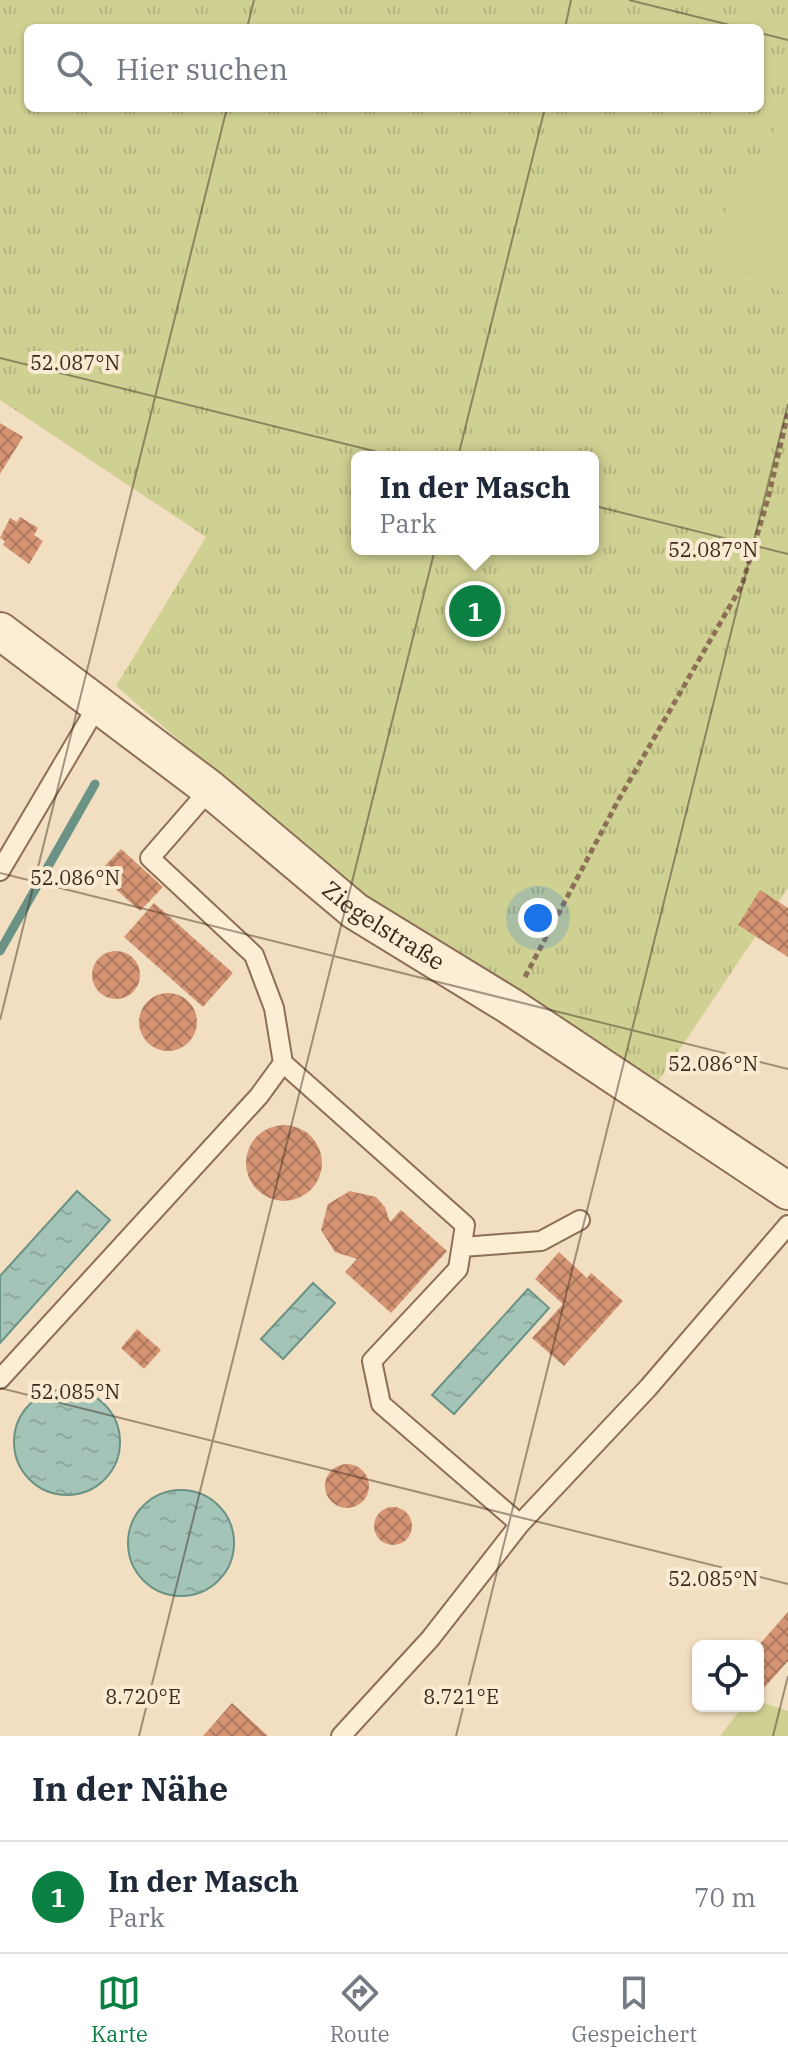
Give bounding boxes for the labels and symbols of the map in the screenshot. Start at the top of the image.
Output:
text: 52.087°N [30,349,120,376]
text: 52.087°N [668,536,758,563]
pin: 1 [449,581,501,641]
text: 52.086°N [30,864,120,891]
street label: Ziegelstraße [316,873,451,977]
your location [518,898,558,938]
text: 52.086°N [668,1050,758,1077]
text: 52.085°N [30,1378,120,1405]
text: 52.085°N [668,1565,758,1592]
text: 8.720°E [105,1683,181,1710]
text: 8.721°E [423,1683,499,1710]

